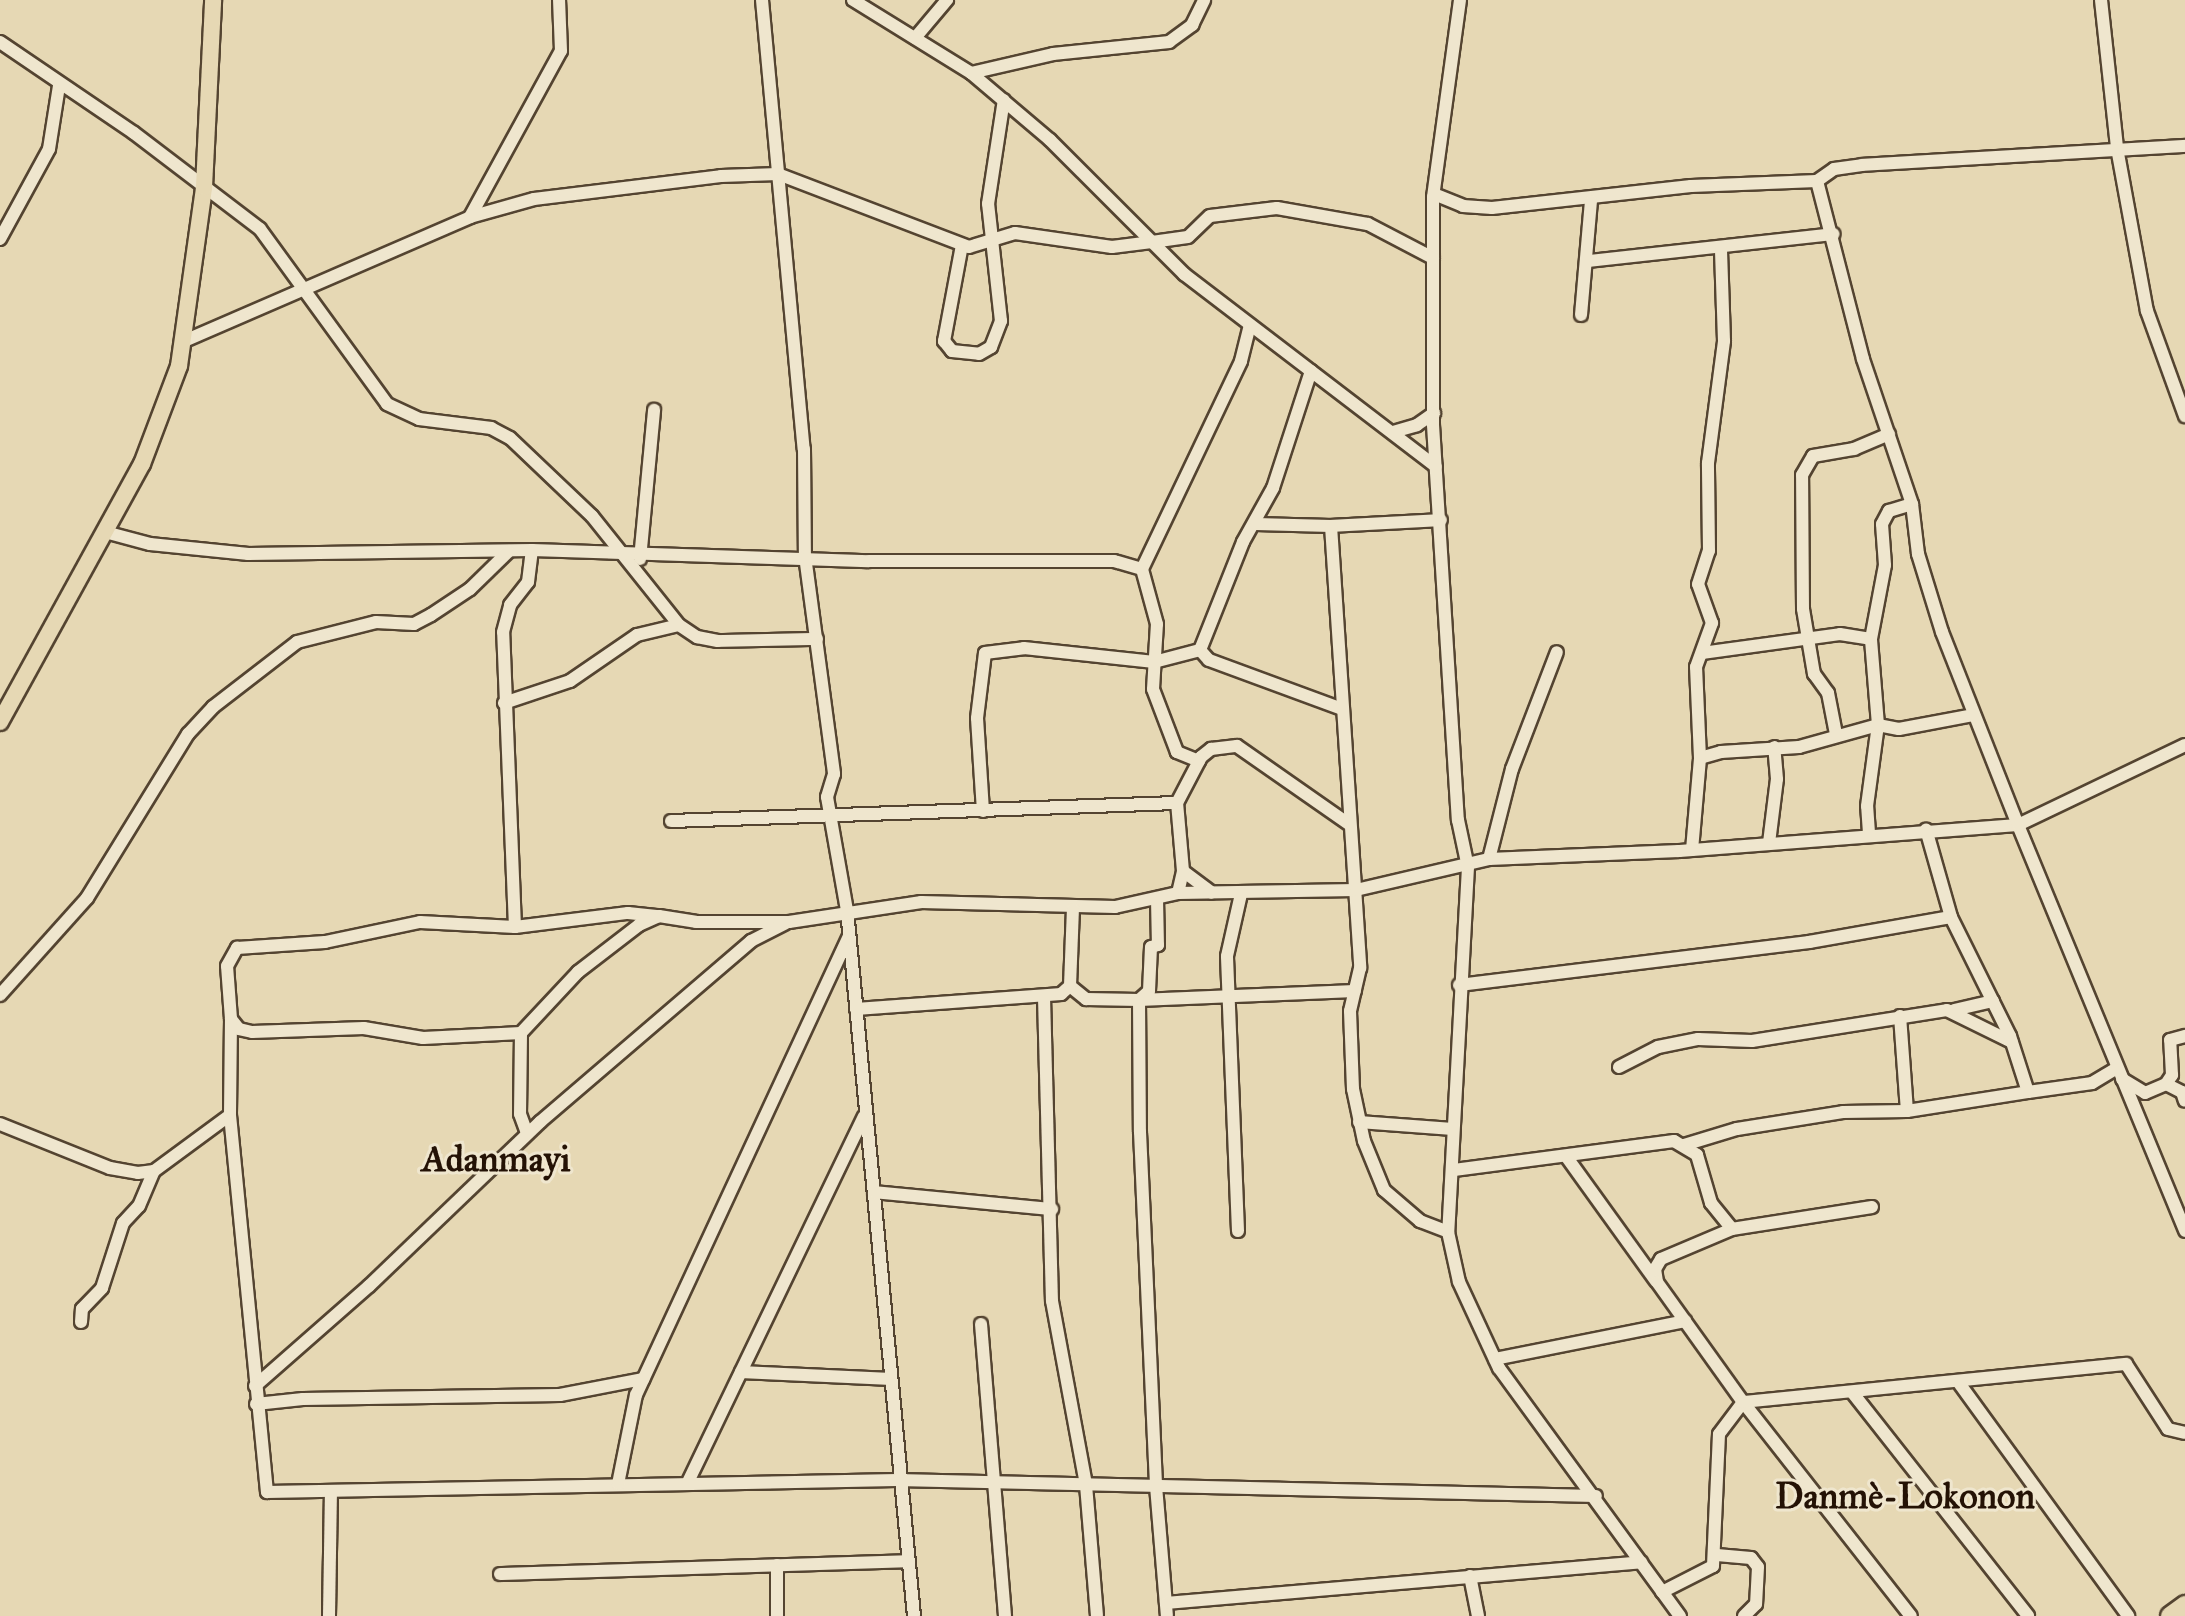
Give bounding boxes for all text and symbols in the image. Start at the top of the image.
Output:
district label: Adanmayi [422,1138,570,1182]
district label: Danmè-Lokonon [1775,1475,2035,1519]

